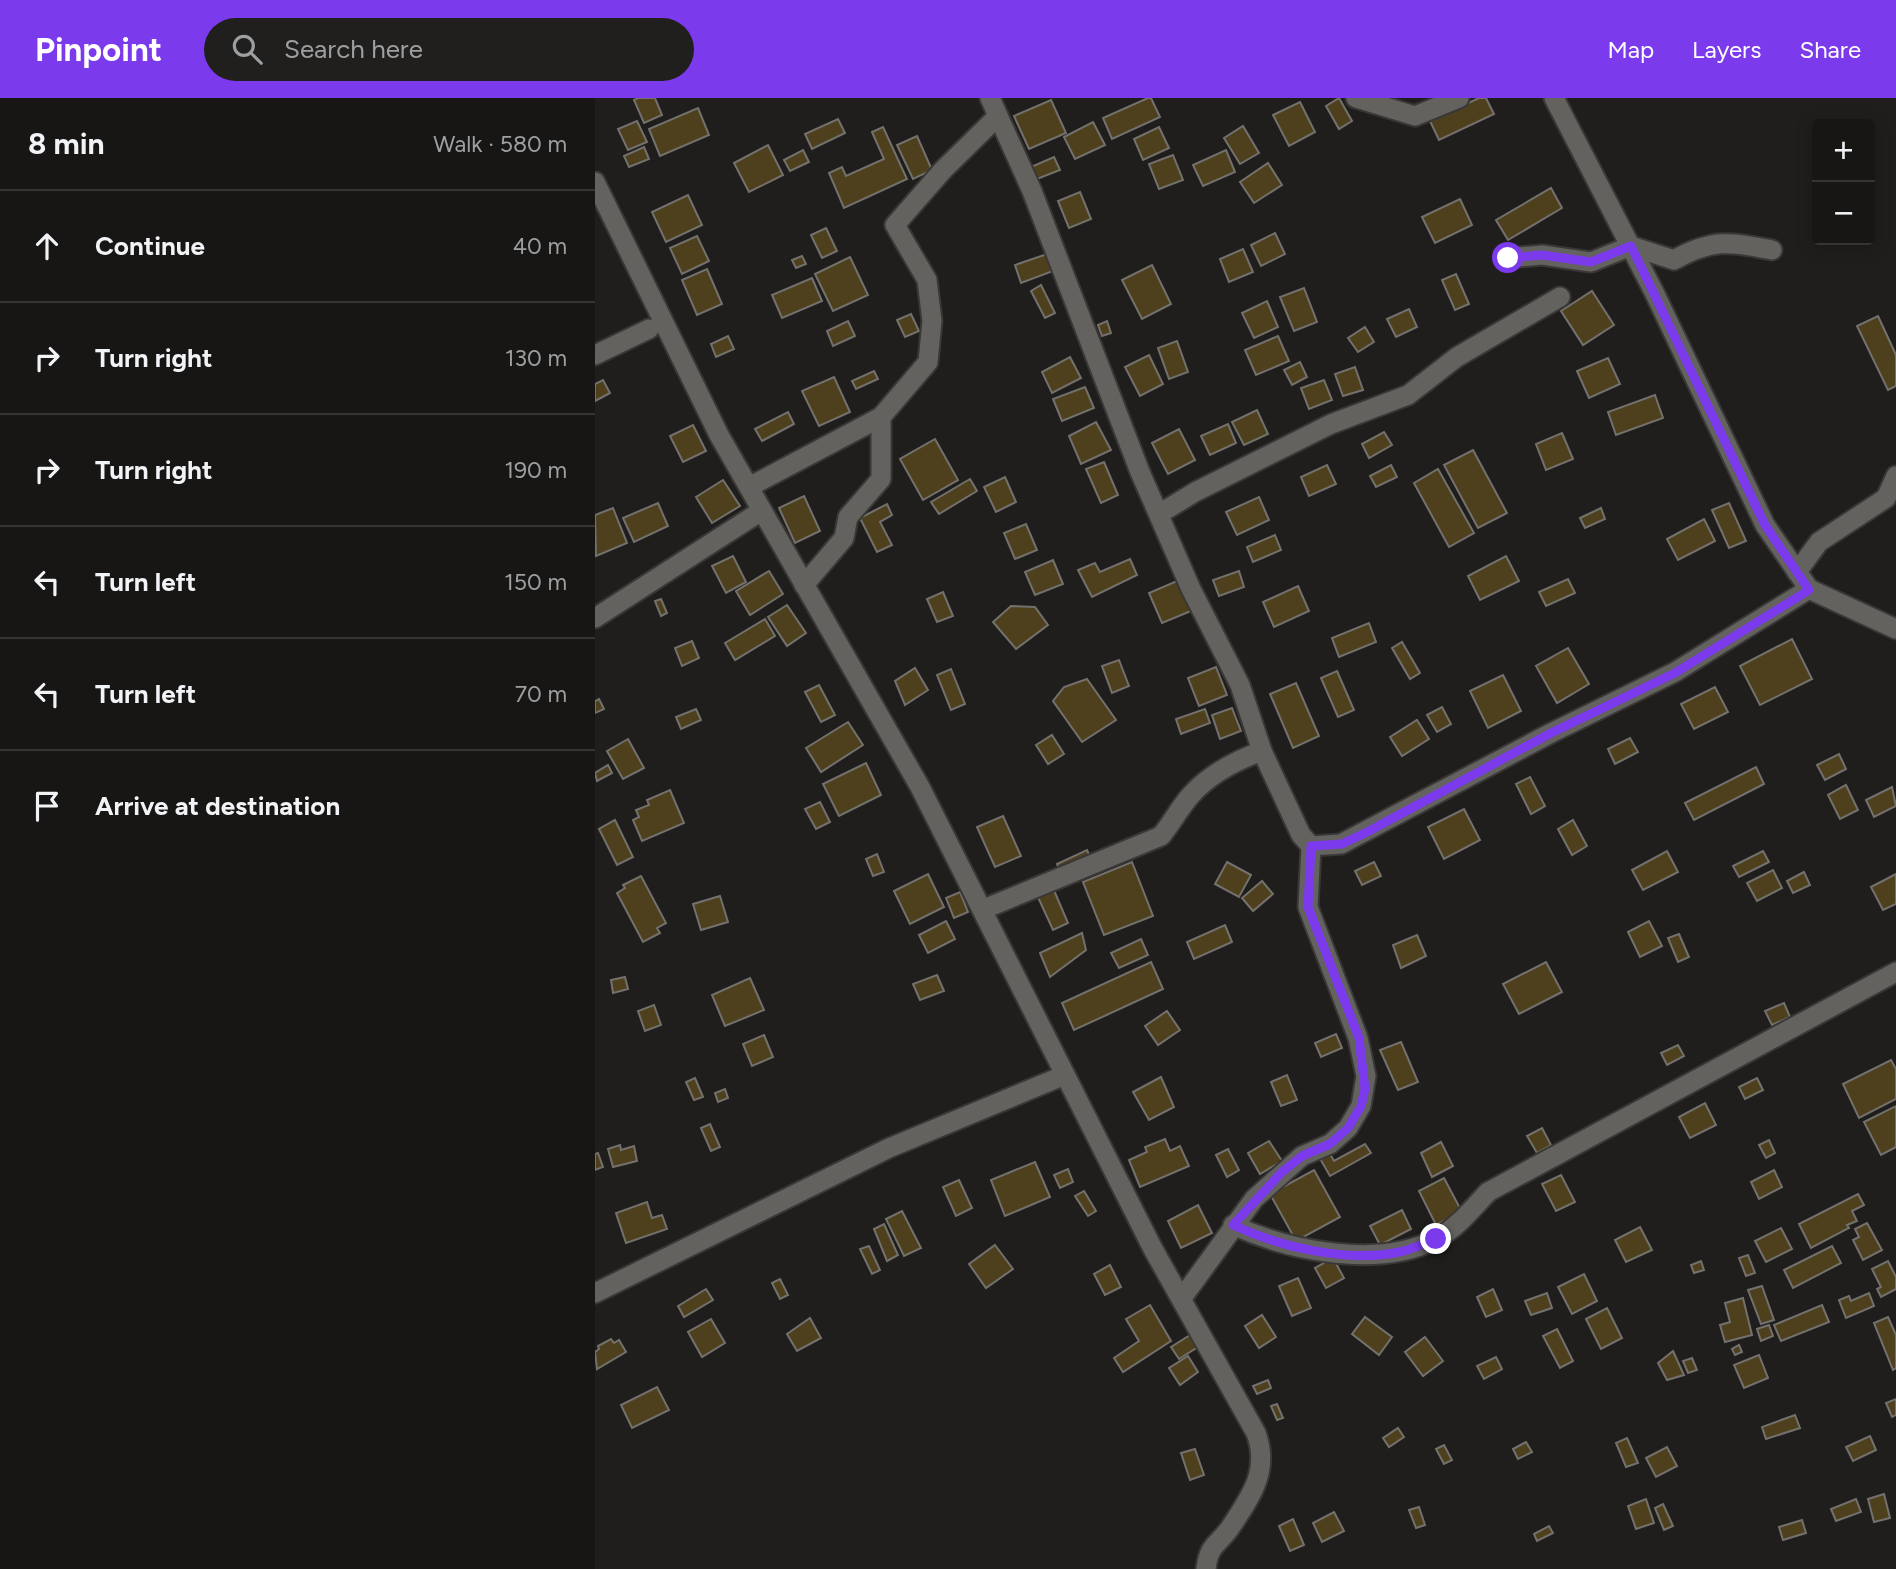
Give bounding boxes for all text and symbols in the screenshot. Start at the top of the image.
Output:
search box [204,18,694,81]
text: Pinpoint [35,30,162,69]
icon: search [228,30,266,68]
text: Search here [284,33,423,65]
text: Map [1607,35,1654,64]
text: Layers [1692,35,1761,64]
text: Share [1799,35,1861,64]
map controls [1812,119,1875,245]
button: + [1812,119,1875,182]
text: 8 min [28,125,105,162]
text: Walk · 580 m [433,130,567,158]
button: − [1812,182,1875,245]
icon: ahead [28,227,66,265]
text: Continue [95,230,205,262]
text: 40 m [513,232,567,260]
route start [1492,242,1523,273]
icon: right [28,339,66,377]
text: Turn right [95,342,212,374]
text: 130 m [505,344,567,372]
icon: right [28,451,66,489]
text: Turn right [95,454,212,486]
text: 190 m [504,456,567,484]
icon: left [28,563,66,601]
text: Turn left [95,566,196,598]
text: 150 m [504,568,567,596]
icon: left [28,675,66,713]
text: Turn left [95,678,196,710]
text: 70 m [515,680,567,708]
icon: arrive [28,787,66,825]
text: Arrive at destination [95,790,340,822]
route end [1420,1223,1451,1254]

